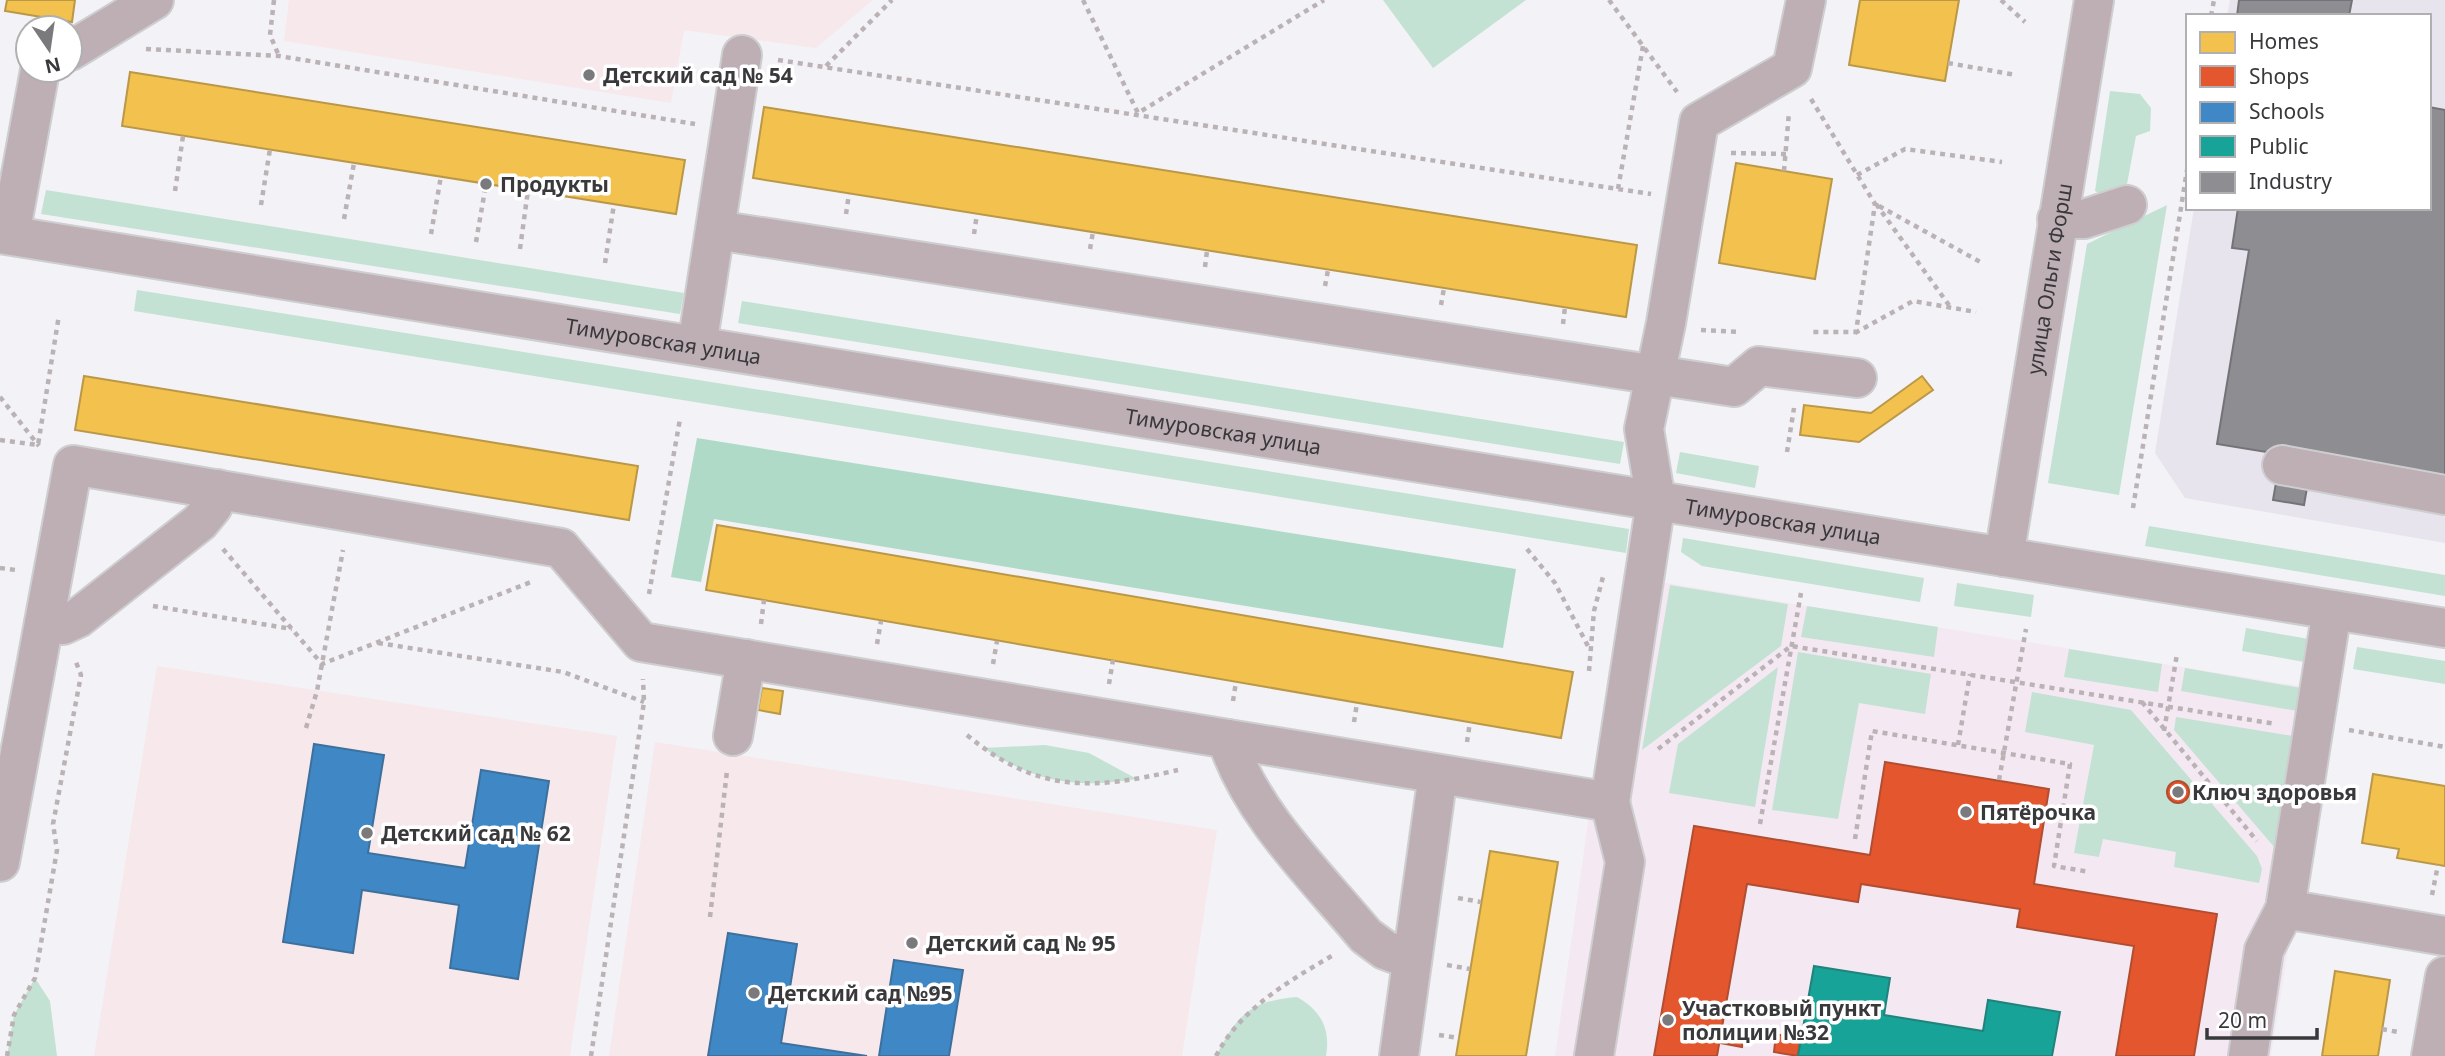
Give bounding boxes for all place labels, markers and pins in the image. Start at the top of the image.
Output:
place label: Детский сад № 54 [603,61,793,89]
marker: Детский сад № 54 [581,67,597,83]
place label: Продукты [500,170,609,198]
marker: Продукты [478,176,494,192]
place label: Ключ здоровья [2192,778,2357,806]
marker: Ключ здоровья [2170,784,2186,800]
place label: Пятёрочка [1980,798,2096,826]
marker: Пятёрочка [1958,804,1974,820]
place label: Детский сад № 62 [381,819,571,847]
marker: Детский сад № 62 [359,825,375,841]
place label: Детский сад № 95 [926,929,1116,957]
marker: Детский сад № 95 [904,935,920,951]
place label: Детский сад №95 [768,979,952,1007]
marker: Детский сад №95 [746,985,762,1001]
place label: Участковый пункт полиции №32 [1682,994,1882,1046]
marker: Участковый пункт полиции №32 [1660,1012,1676,1028]

